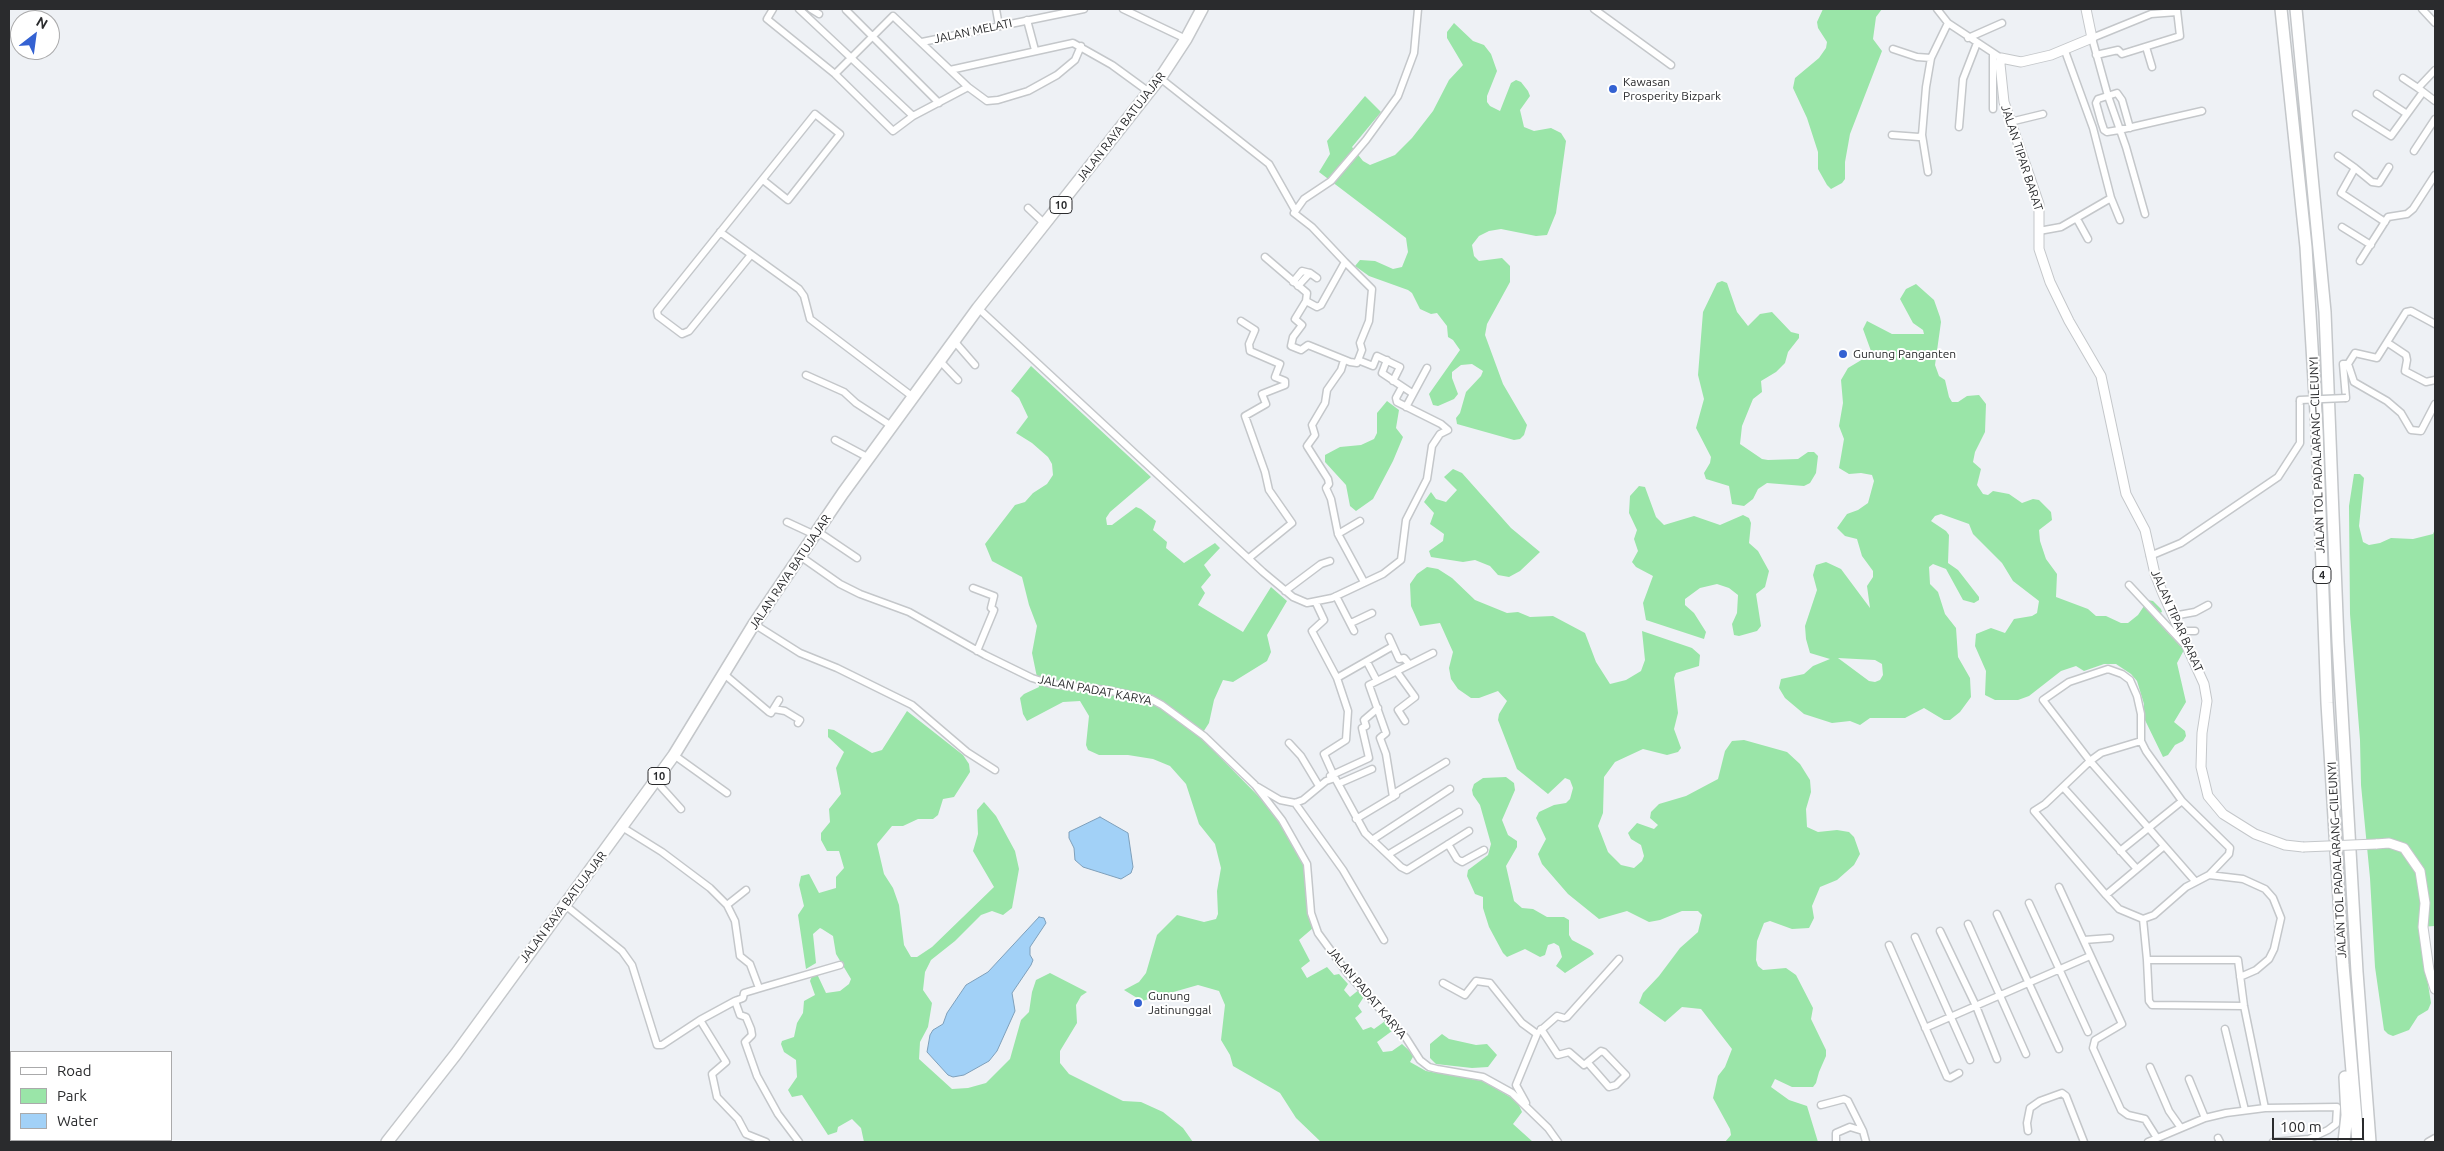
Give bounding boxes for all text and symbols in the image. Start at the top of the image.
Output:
north arrow [10,10,60,60]
text: N [33,13,51,32]
street label: JALAN MELATI [933,16,1013,46]
street label: JALAN RAYA BATUJAJAR [1074,69,1168,185]
place label: Kawasan Prosperity Bizpark [1623,75,1721,103]
marker: Kawasan Prosperity Bizpark [1607,83,1619,95]
street label: JALAN TIPAR BARAT [1998,103,2046,213]
road number: 10 [1050,196,1072,214]
place label: Gunung Panganten [1853,347,1956,361]
marker: Gunung Panganten [1837,348,1849,360]
street label: JALAN TOL PADALARANG–CILEUNYI [2306,356,2328,554]
street label: JALAN RAYA BATUJAJAR [746,512,834,632]
road number: 4 [2313,566,2331,584]
street label: JALAN TIPAR BARAT [2148,567,2206,675]
street label: JALAN PADAT KARYA [1037,672,1153,708]
street label: JALAN TOL PADALARANG–CILEUNYI [2325,761,2349,959]
road number: 10 [648,768,670,784]
street label: JALAN RAYA BATUJAJAR [516,849,610,965]
street label: JALAN PADAT KARYA [1324,944,1410,1042]
place label: Gunung Jatinunggal [1148,989,1211,1017]
marker: Gunung Jatinunggal [1132,997,1144,1009]
legend [10,1051,172,1141]
text: Road [57,1062,92,1079]
text: Park [57,1087,87,1104]
scale bar [2274,1108,2366,1140]
text: Water [57,1112,98,1129]
text: 100 m [2280,1118,2322,1135]

